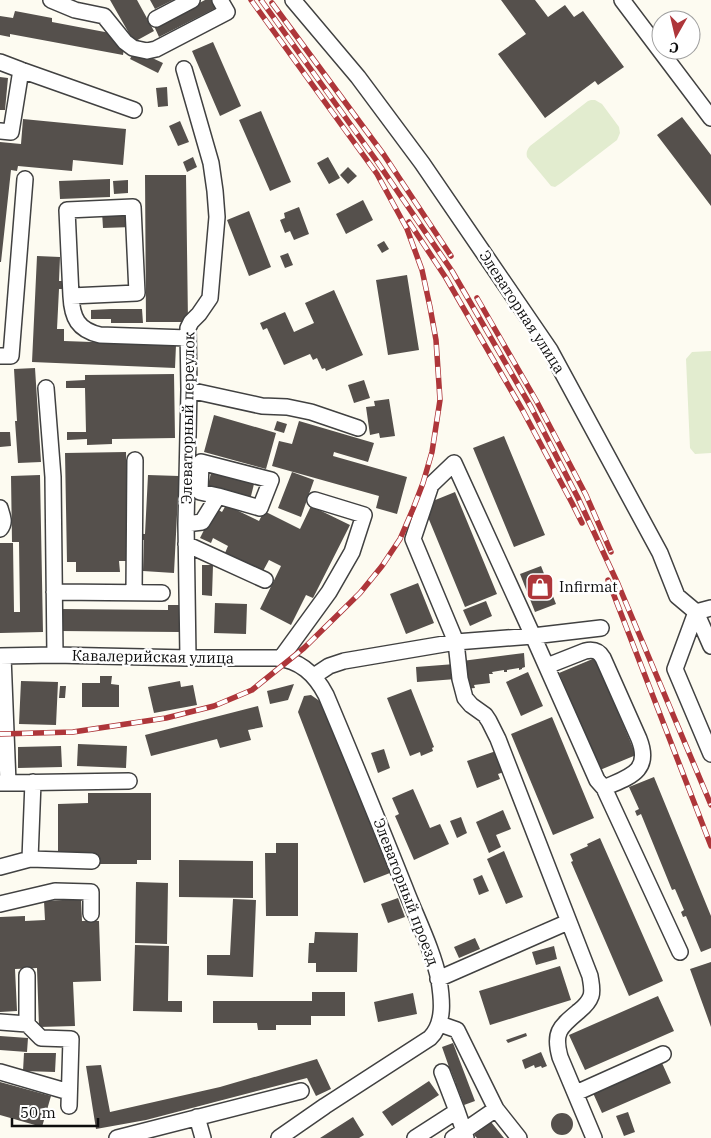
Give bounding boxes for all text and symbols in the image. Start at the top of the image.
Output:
north arrow [651,10,701,60]
text: С [668,38,680,57]
street label: Элеваторная улица [475,246,569,377]
street label: Элеваторный переулок [176,331,199,505]
shop icon: Infirmat [525,572,555,602]
place label: Infirmat [559,577,618,596]
street label: Кавалерийская улица [72,646,234,667]
street label: Элеваторный проезд [370,815,443,968]
scale bar [12,1096,99,1128]
text: 50 m [20,1103,56,1122]

